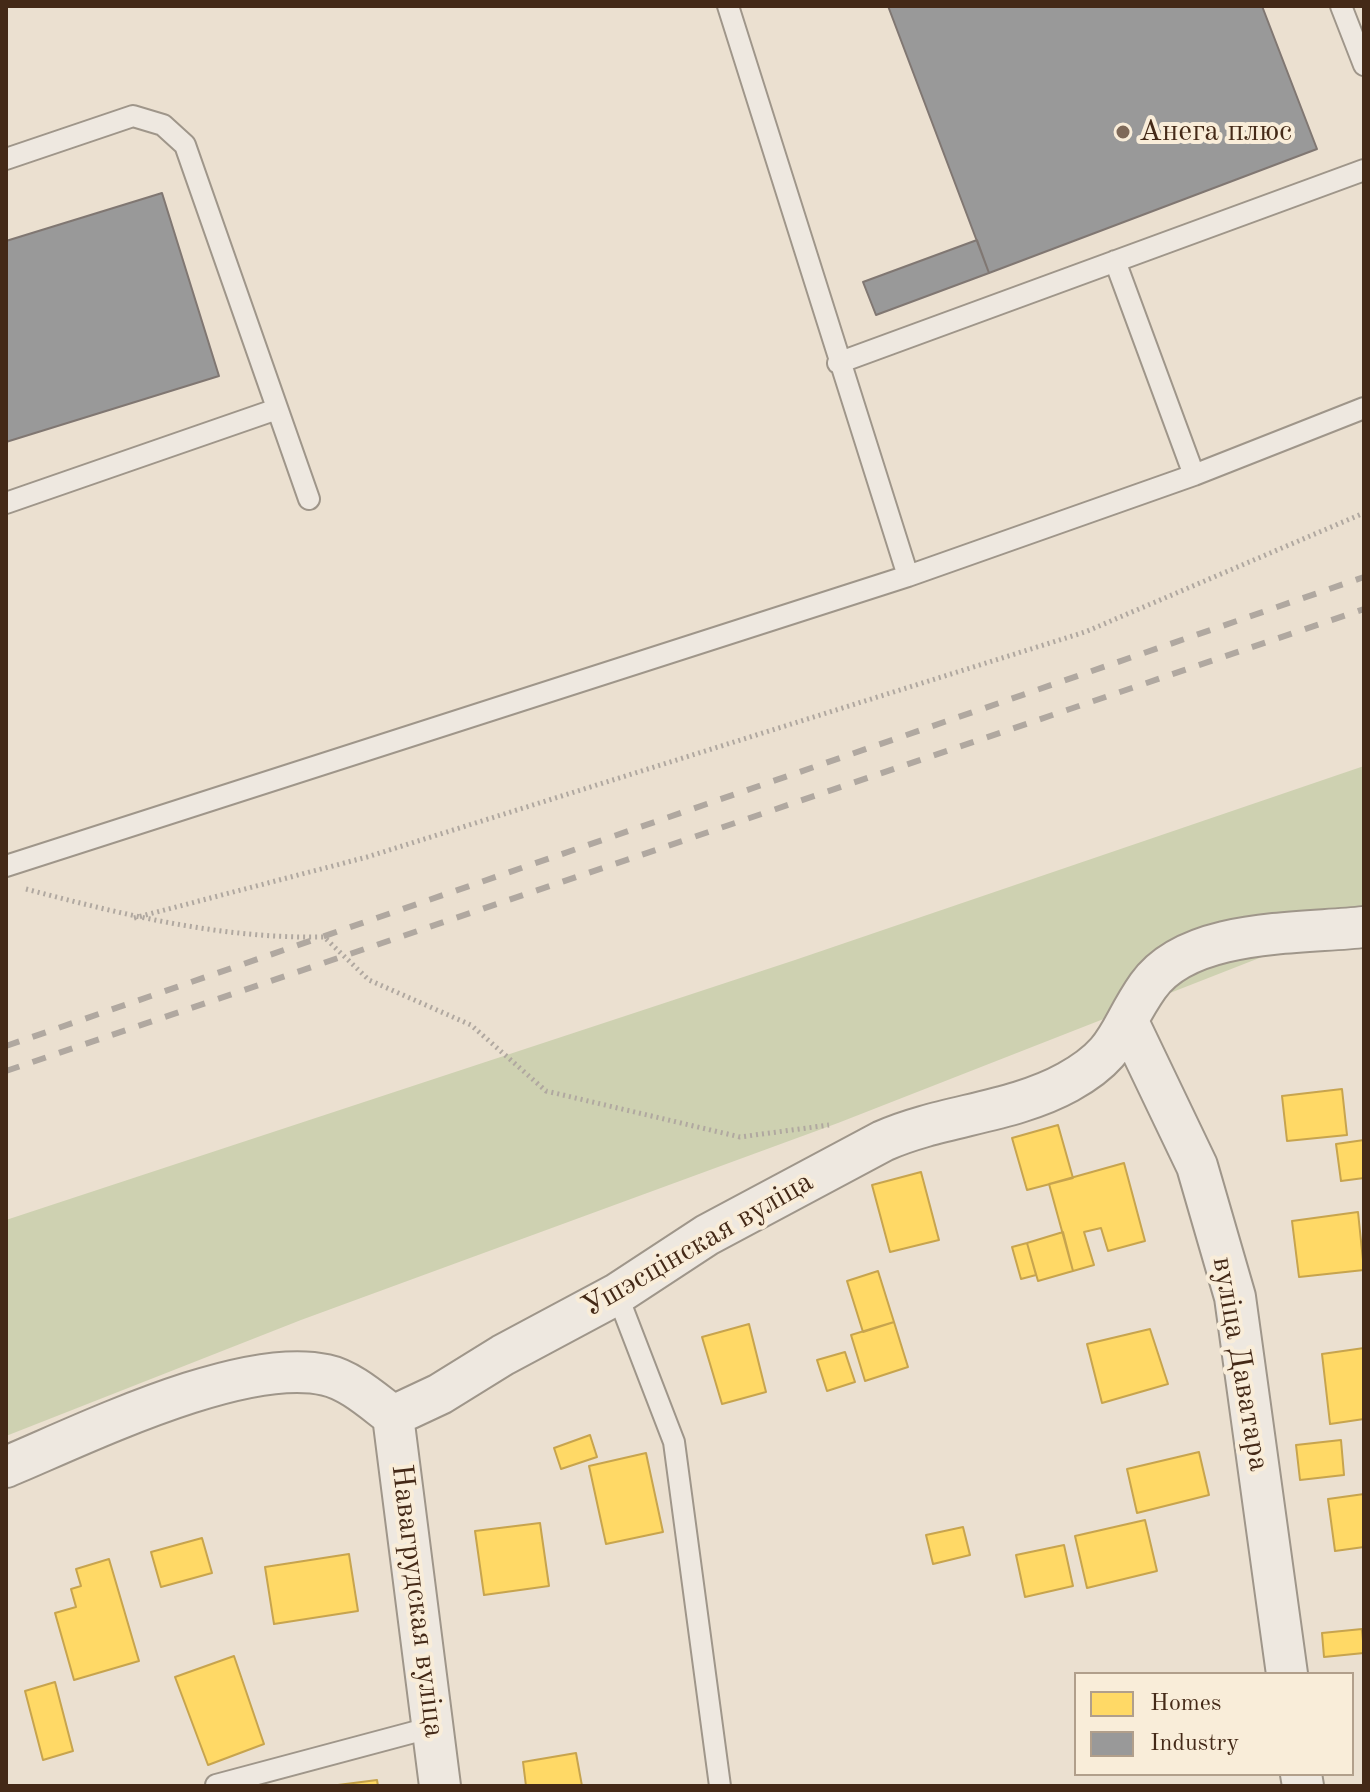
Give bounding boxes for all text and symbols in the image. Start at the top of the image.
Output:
place label: Анега плюс [1139,114,1292,150]
marker: Анега плюс [1114,123,1132,141]
street label: Ушэсцінская вуліца [576,1164,820,1326]
street label: вуліца Даватара [1203,1254,1277,1474]
street label: Навагрудская вуліца [382,1462,452,1740]
legend [1074,1672,1354,1776]
text: Homes [1150,1692,1221,1716]
text: Industry [1150,1732,1239,1756]

